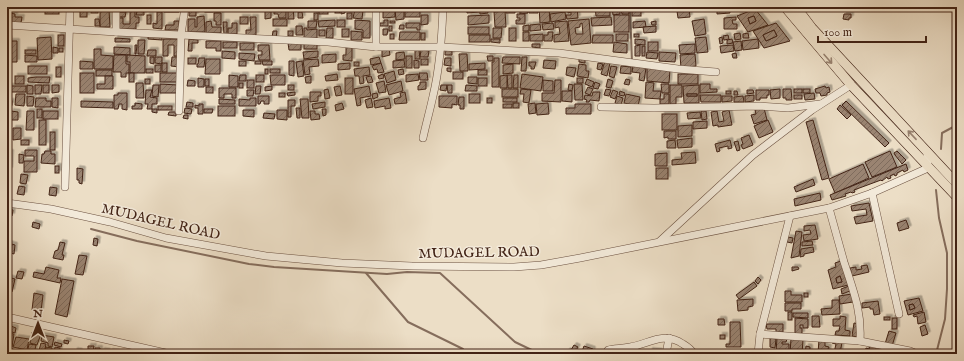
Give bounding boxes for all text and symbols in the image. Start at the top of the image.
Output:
scale bar [818,18,926,44]
text: 100 m [824,25,852,40]
one-way arrow [823,53,832,63]
one-way arrow [907,130,916,140]
street label: MUDAGEL ROAD [100,200,222,244]
street label: MUDAGEL ROAD [418,243,540,263]
north arrow [18,303,58,343]
text: N [32,307,43,321]

